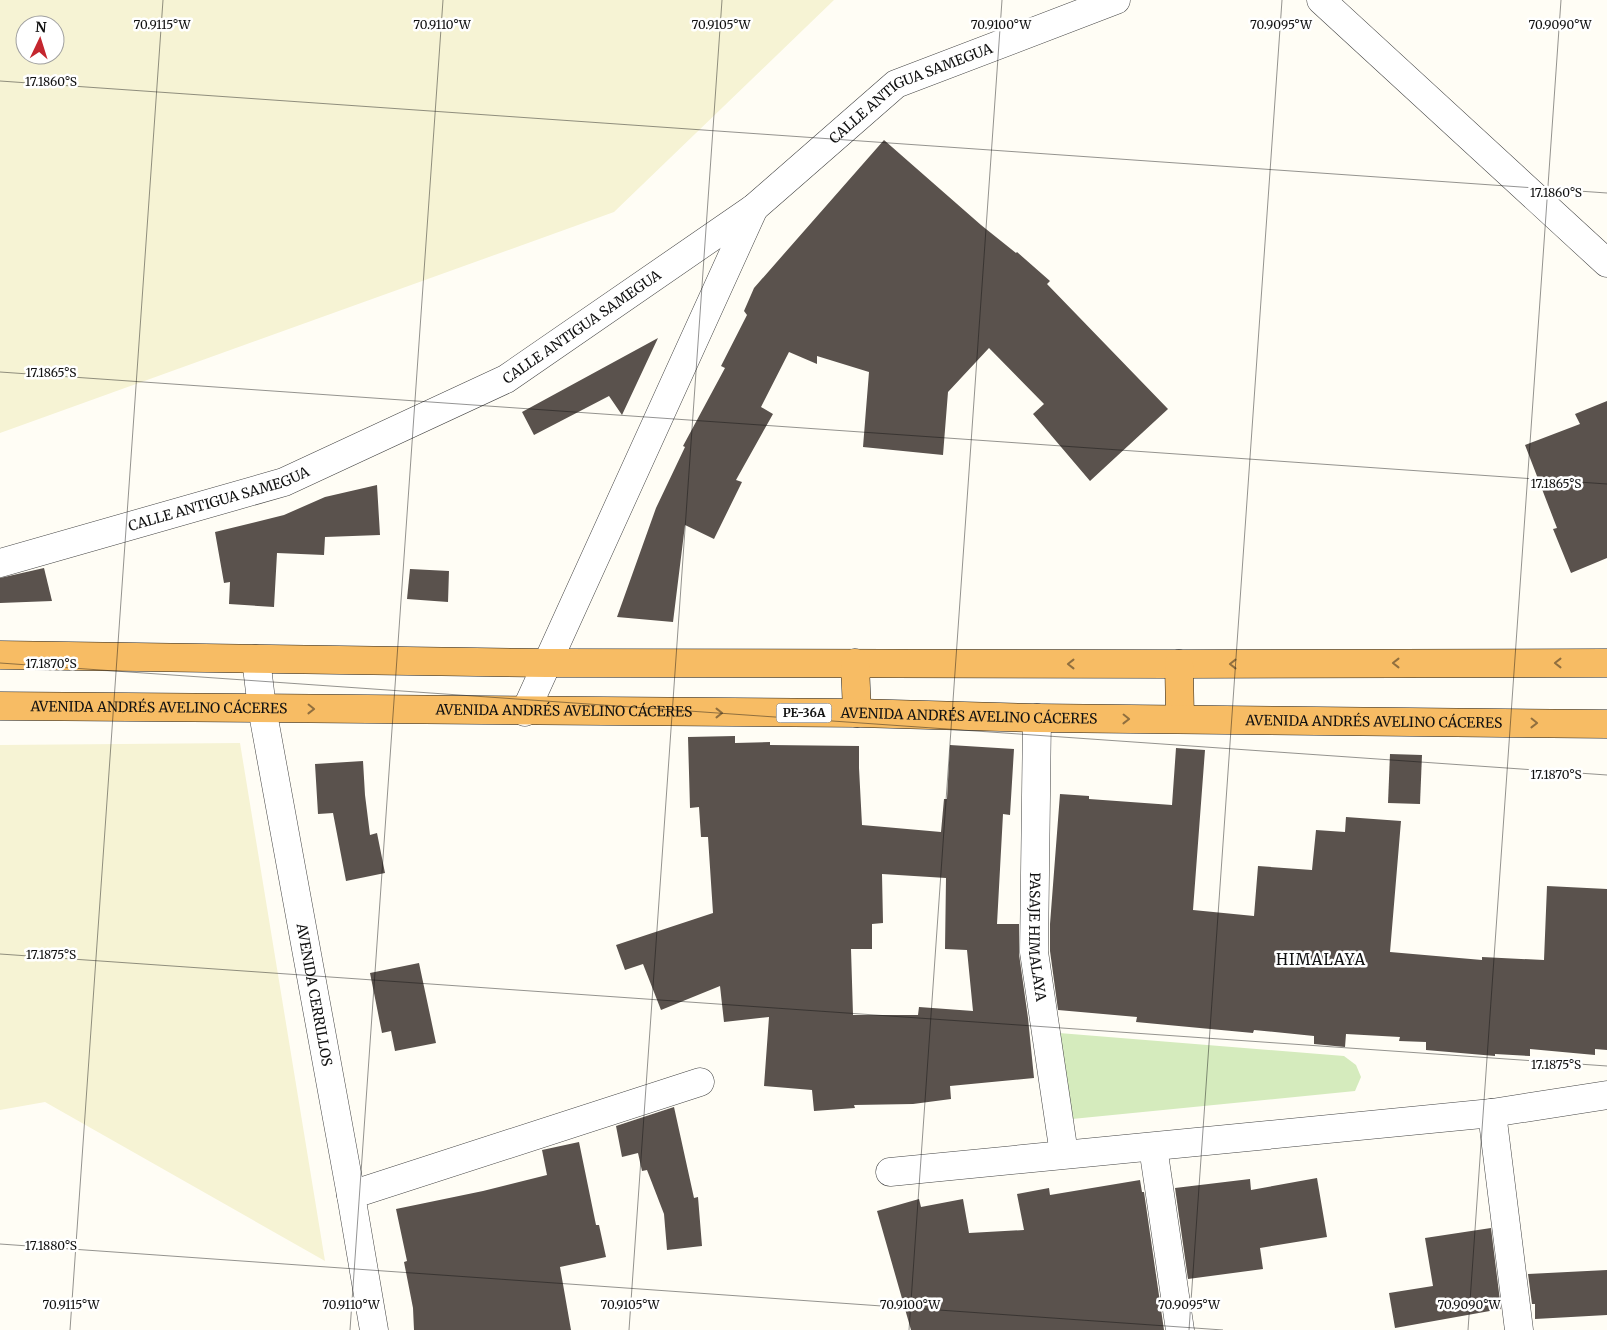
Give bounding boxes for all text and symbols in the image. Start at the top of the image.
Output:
north arrow [15,15,65,65]
text: 70.9115°W [134,17,191,32]
text: 70.9110°W [413,17,472,32]
text: 70.9105°W [691,17,752,32]
text: 70.9100°W [971,17,1032,32]
text: 70.9095°W [1250,17,1313,32]
text: 70.9090°W [1528,17,1593,32]
text: N [35,18,47,36]
street label: CALLE ANTIGUA SAMEGUA [825,39,995,147]
text: 17.1860°S [25,74,77,89]
text: 17.1860°S [1530,185,1582,200]
street label: CALLE ANTIGUA SAMEGUA [499,266,665,388]
text: 17.1865°S [26,365,76,380]
street label: CALLE ANTIGUA SAMEGUA [126,462,312,535]
text: 17.1865°S [1531,476,1581,491]
text: 17.1870°S [25,656,77,671]
one-way arrow [1392,658,1400,669]
one-way arrow [1554,658,1562,668]
one-way arrow [1067,659,1074,669]
one-way arrow [1229,659,1237,669]
street label: AVENIDA ANDRÉS AVELINO CÁCERES [29,697,288,717]
street label: AVENIDA ANDRÉS AVELINO CÁCERES [434,701,693,721]
one-way arrow [308,704,315,714]
road number: PE-36A [776,704,832,722]
street label: AVENIDA ANDRÉS AVELINO CÁCERES [839,704,1097,728]
one-way arrow [715,708,723,718]
street label: AVENIDA ANDRÉS AVELINO CÁCERES [1244,711,1502,732]
one-way arrow [1122,713,1130,724]
one-way arrow [1530,718,1538,728]
text: 17.1870°S [1530,767,1582,782]
street label: PASAJE HIMALAYA [1025,872,1050,1003]
street label: AVENIDA CERRILLOS [292,921,336,1068]
text: 17.1875°S [26,947,76,962]
district label: HIMALAYA [1276,950,1366,969]
text: 17.1875°S [1531,1057,1581,1072]
text: 17.1880°S [25,1238,77,1253]
text: 70.9115°W [43,1297,100,1312]
text: 70.9110°W [322,1297,381,1312]
text: 70.9105°W [600,1297,661,1312]
text: 70.9100°W [880,1297,941,1312]
text: 70.9095°W [1158,1297,1221,1312]
text: 70.9090°W [1437,1297,1502,1312]

